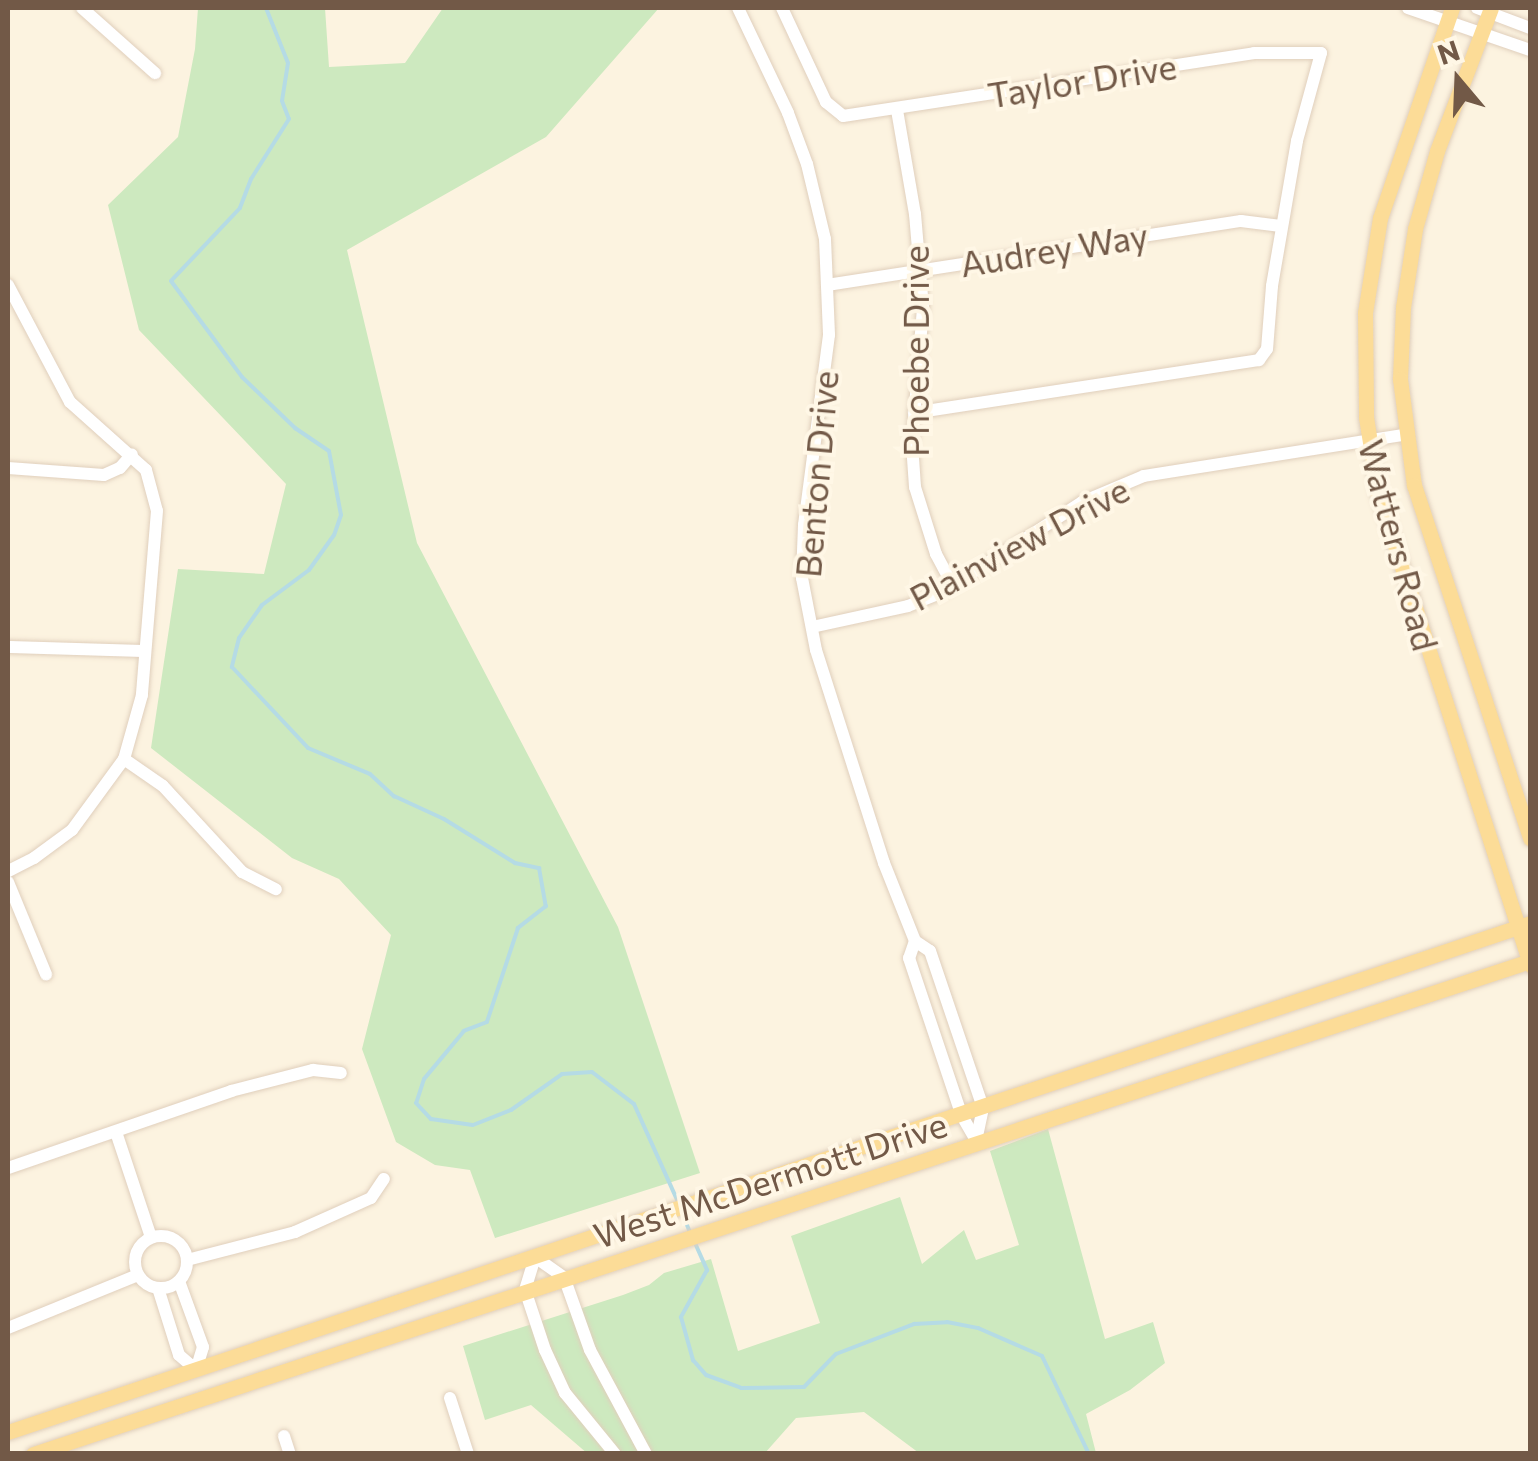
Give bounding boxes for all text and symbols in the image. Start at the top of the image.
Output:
north arrow [1408,30,1508,130]
text: N [1433,32,1464,71]
street label: Taylor Drive [985,44,1179,116]
street label: Audrey Way [957,213,1151,285]
street label: Phoebe Drive [894,245,936,457]
street label: Benton Drive [786,369,846,579]
street label: Watters Road [1351,435,1447,655]
street label: Plainview Drive [902,468,1136,618]
street label: West McDermott Drive [588,1102,952,1256]

